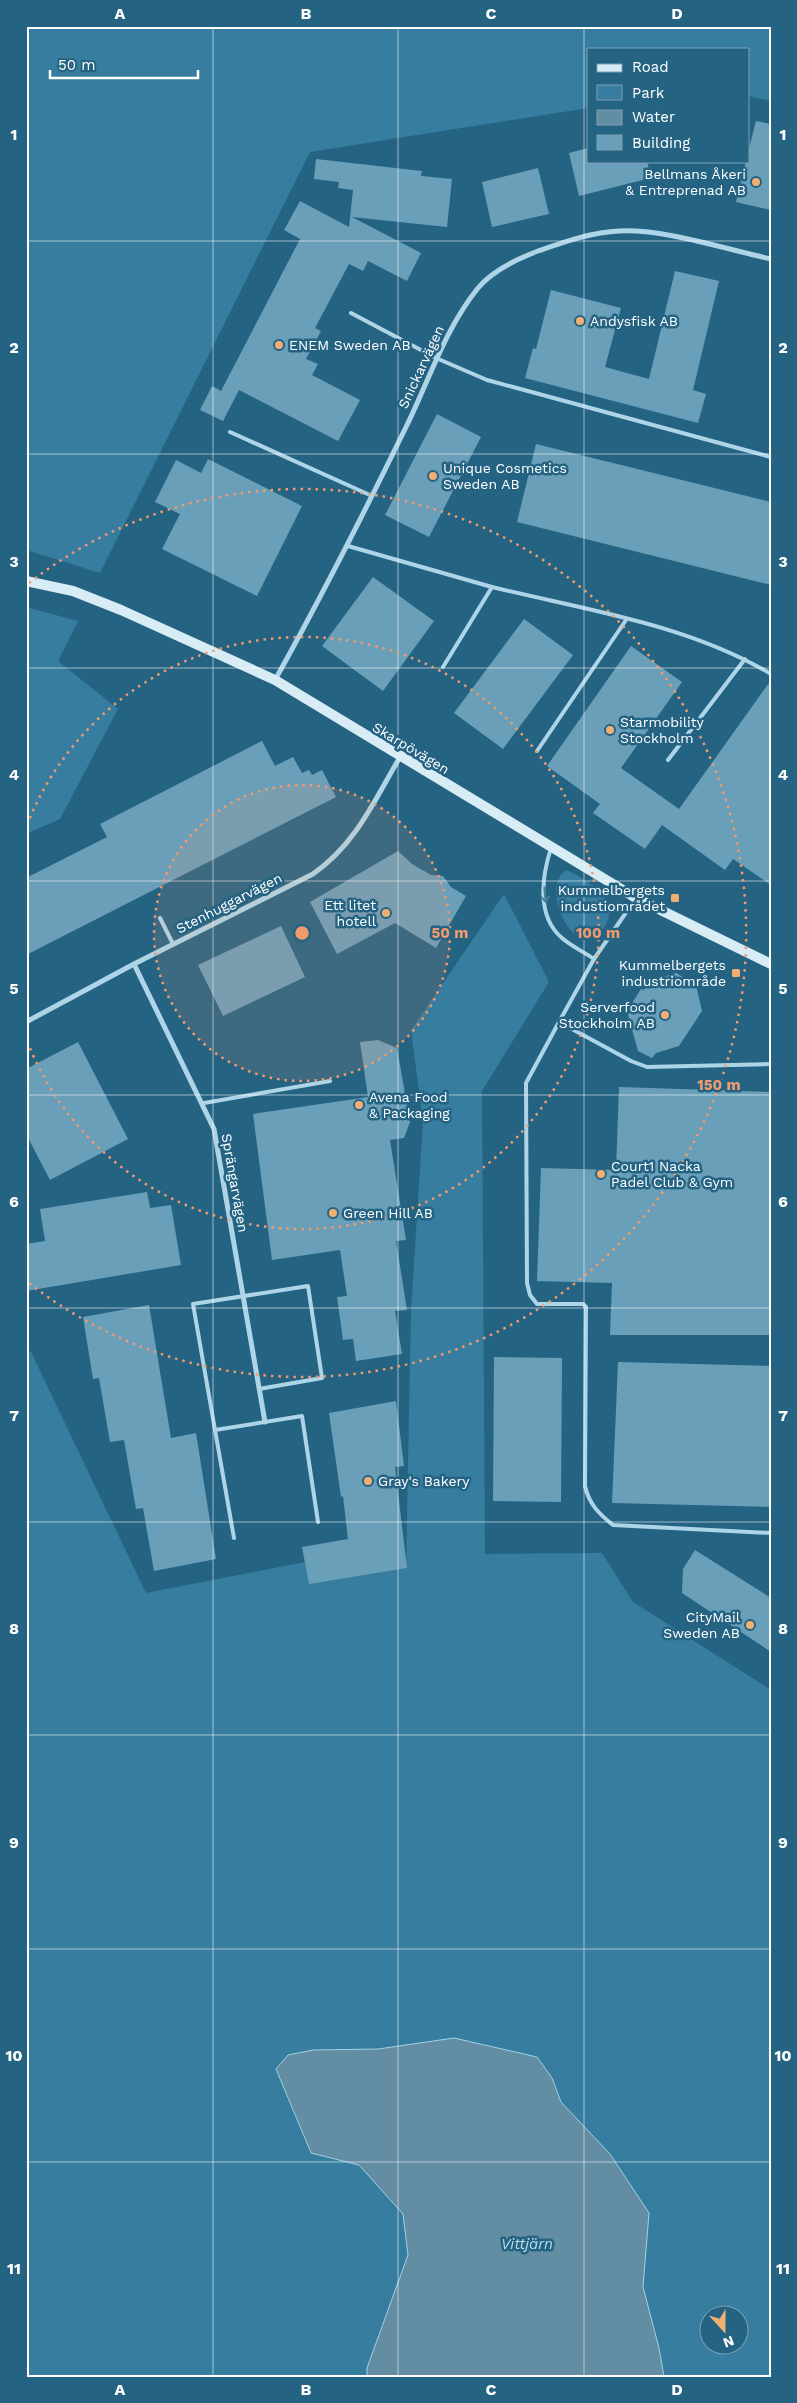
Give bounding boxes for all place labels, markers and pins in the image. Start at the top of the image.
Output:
place label: Bellmans Åkeri & Entreprenad AB [625,166,746,198]
marker: Bellmans Åkeri & Entreprenad AB [750,176,762,188]
place label: Andysfisk AB [590,313,678,329]
marker: Andysfisk AB [574,315,586,327]
place label: ENEM Sweden AB [289,337,411,353]
marker: ENEM Sweden AB [273,339,285,351]
place label: Unique Cosmetics Sweden AB [443,460,567,492]
marker: Unique Cosmetics Sweden AB [427,470,439,482]
place label: Starmobility Stockholm [620,714,705,746]
marker: Starmobility Stockholm [604,724,616,736]
place label: Kummelbergets industiområdet [558,882,665,914]
marker: Kummelbergets industiområdet [669,892,681,904]
place label: Ett litet hotell [324,897,377,929]
marker: Ett litet hotell [380,907,392,919]
centre of rings [293,924,311,942]
place label: Kummelbergets industriområde [619,957,726,989]
marker: Kummelbergets industriområde [730,967,742,979]
place label: Serverfood Stockholm AB [559,999,655,1031]
marker: Serverfood Stockholm AB [659,1009,671,1021]
place label: Avena Food & Packaging [369,1089,450,1121]
marker: Avena Food & Packaging [353,1099,365,1111]
place label: Court1 Nacka Padel Club & Gym [611,1158,733,1190]
marker: Court1 Nacka Padel Club & Gym [595,1168,607,1180]
place label: Green Hill AB [343,1205,433,1221]
marker: Green Hill AB [327,1207,339,1219]
place label: Gray's Bakery [378,1473,470,1489]
marker: Gray's Bakery [362,1475,374,1487]
place label: CityMail Sweden AB [663,1609,741,1641]
marker: CityMail Sweden AB [744,1619,756,1631]

